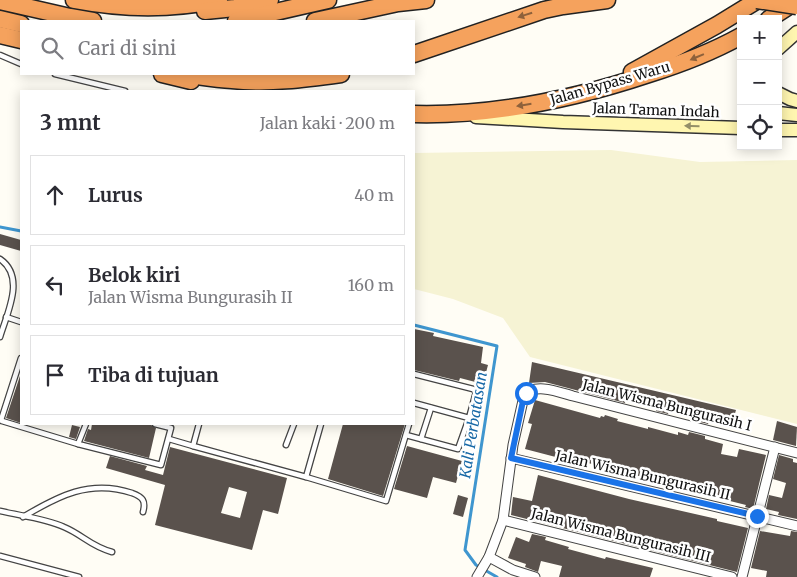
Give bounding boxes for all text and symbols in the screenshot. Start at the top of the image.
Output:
one-way arrow [517,12,532,20]
map controls [737,15,782,150]
button: + [737,15,782,60]
search box [20,20,415,75]
icon: search [38,34,66,62]
text: Cari di sini [78,36,176,60]
one-way arrow [689,53,704,61]
street label: Jalan Bypass Waru [547,57,672,109]
button: − [737,60,782,105]
street label: Jalan Taman Indah [591,99,720,121]
one-way arrow [516,102,532,110]
button: locate [737,105,782,150]
text: 3 mnt [40,109,101,136]
text: Jalan kaki · 200 m [260,113,395,133]
one-way arrow [684,122,700,130]
icon: ahead [41,181,69,209]
text: Lurus [88,183,143,207]
text: 40 m [354,185,394,205]
text: Belok kiri [88,263,180,287]
icon: left [41,271,69,299]
text: 160 m [348,275,394,295]
text: Jalan Wisma Bungurasih II [88,287,293,307]
icon: arrive [41,361,69,389]
text: Tiba di tujuan [88,363,219,387]
water label: Kali Perbatasan [455,370,491,481]
street label: Jalan Wisma Bungurasih I [579,375,754,435]
route start [515,382,538,405]
street label: Jalan Wisma Bungurasih II [553,446,732,504]
street label: Jalan Wisma Bungurasih III [528,504,713,566]
route end [746,505,769,528]

